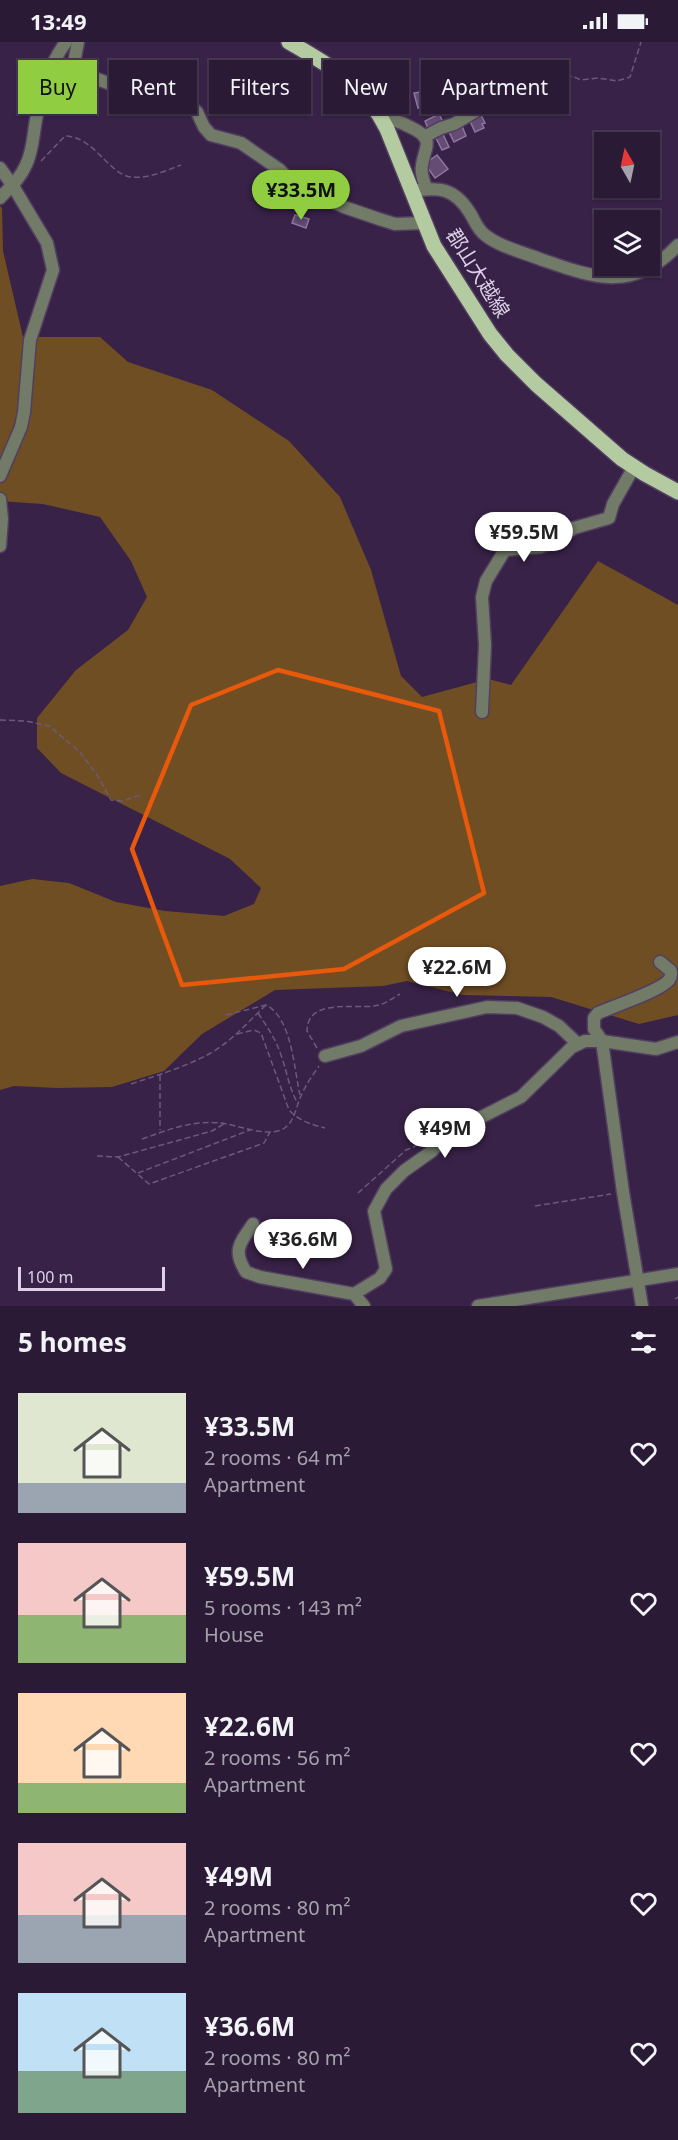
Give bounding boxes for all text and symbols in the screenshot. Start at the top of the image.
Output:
text: 13:49 [30,6,87,36]
chip: Buy [18,60,97,114]
chip: Rent [109,60,197,114]
chip: Filters [209,60,311,114]
chip: New [323,60,409,114]
chip: Apartment [421,60,569,114]
north arrow [594,132,660,198]
map controls [594,132,660,276]
pin: ¥33.5M [252,170,350,221]
text: ¥33.5M [266,176,336,203]
button: layers [594,210,660,276]
street label: 郡山大越線 [440,223,516,322]
pin: ¥59.5M [475,512,573,563]
text: ¥59.5M [489,518,559,545]
pin: ¥22.6M [408,947,506,998]
text: ¥22.6M [422,953,492,980]
pin: ¥49M [409,1108,481,1159]
text: ¥49M [418,1114,472,1141]
pin: ¥36.6M [254,1219,352,1270]
text: ¥36.6M [268,1225,338,1252]
scale bar [18,1264,165,1292]
text: 100 m [27,1266,74,1288]
text: 5 homes [18,1324,127,1360]
icon: filters [627,1326,660,1359]
text: ¥33.5M [204,1408,295,1444]
icon: home [66,1417,138,1489]
icon: heart [627,1437,660,1470]
text: 2 rooms · 64 m² [204,1444,351,1471]
text: Apartment [204,1471,305,1498]
text: ¥59.5M [204,1558,295,1594]
icon: home [66,1567,138,1639]
icon: heart [627,1587,660,1620]
text: 5 rooms · 143 m² [204,1594,362,1621]
text: House [204,1621,264,1648]
text: ¥22.6M [204,1708,295,1744]
icon: home [66,1717,138,1789]
icon: heart [627,1737,660,1770]
text: 2 rooms · 56 m² [204,1744,351,1771]
text: Apartment [204,1771,305,1798]
text: ¥49M [204,1858,273,1894]
icon: home [66,1867,138,1939]
icon: heart [627,1887,660,1920]
text: 2 rooms · 80 m² [204,1894,351,1921]
text: Apartment [204,1921,305,1948]
text: ¥36.6M [204,2008,295,2044]
icon: home [66,2017,138,2089]
icon: heart [627,2037,660,2070]
text: 2 rooms · 80 m² [204,2044,351,2071]
text: Apartment [204,2071,305,2098]

